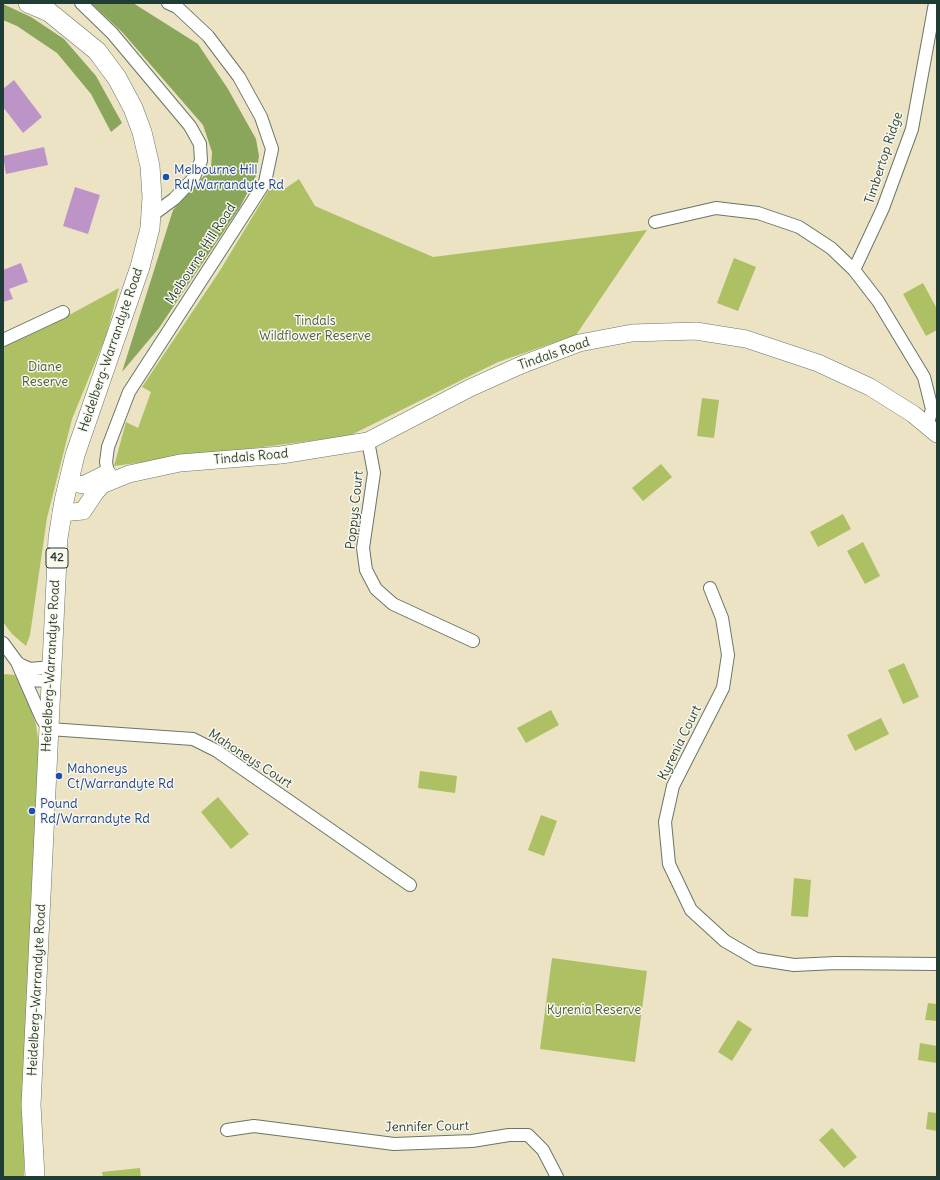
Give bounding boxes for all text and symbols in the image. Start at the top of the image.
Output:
street label: Timbertop Ridge [862,110,906,206]
place label: Melbourne Hill Rd/Warrandyte Rd [174,162,284,193]
marker: Melbourne Hill Rd/Warrandyte Rd [161,172,171,182]
street label: Melbourne Hill Road [163,201,239,307]
street label: Heidelberg-Warrandyte Road [76,266,146,434]
park label: Tindals Wildflower Reserve [259,313,371,344]
street label: Tindals Road [516,334,592,374]
park label: Diane Reserve [22,359,68,390]
street label: Tindals Road [213,446,289,468]
street label: Poppys Court [343,470,367,550]
road number: 42 [46,548,68,568]
street label: Heidelberg-Warrandyte Road [39,579,63,753]
street label: Kyrenia Court [655,703,705,783]
street label: Mahoneys Court [205,726,295,792]
place label: Mahoneys Ct/Warrandyte Rd [67,761,174,792]
marker: Mahoneys Ct/Warrandyte Rd [54,771,64,781]
place label: Pound Rd/Warrandyte Rd [40,796,150,827]
marker: Pound Rd/Warrandyte Rd [27,806,37,816]
street label: Heidelberg-Warrandyte Road [25,903,49,1077]
park label: Kyrenia Reserve [547,1002,641,1018]
street label: Jennifer Court [385,1118,469,1136]

